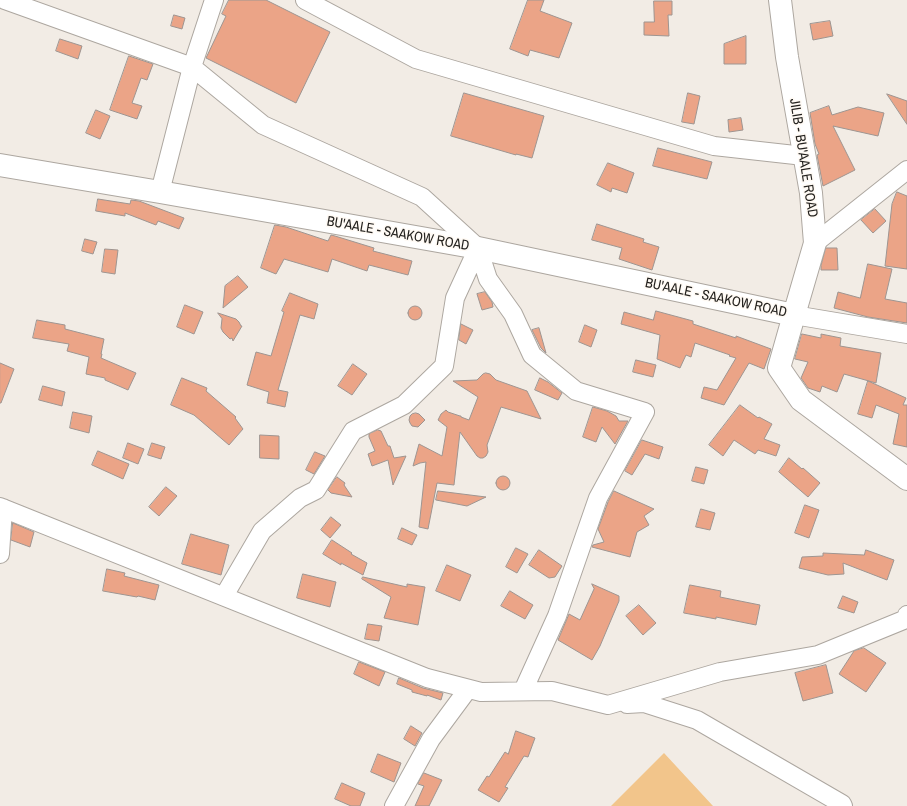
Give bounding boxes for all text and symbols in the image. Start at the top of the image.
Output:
street label: JILIB - BU'AALE ROAD [785,97,821,219]
street label: BU'AALE - SAAKOW ROAD [325,213,471,255]
street label: BU'AALE - SAAKOW ROAD [644,275,788,321]

